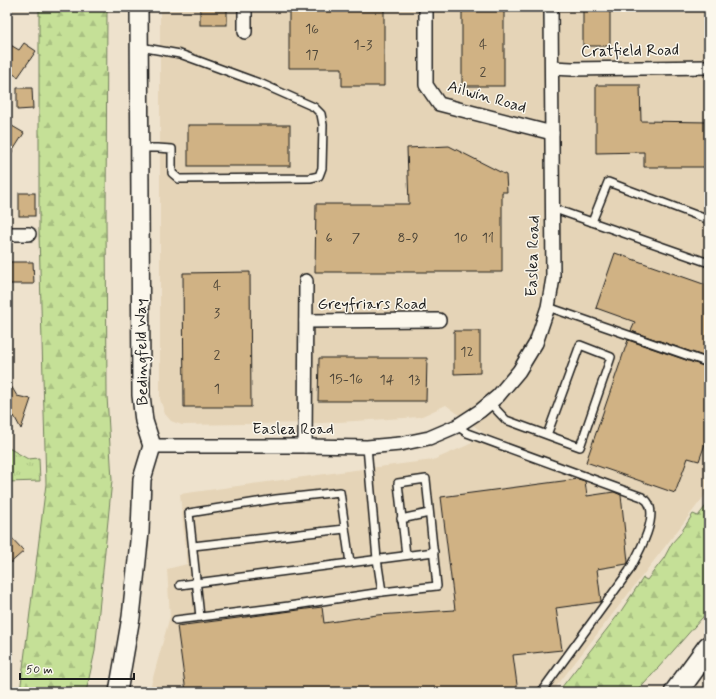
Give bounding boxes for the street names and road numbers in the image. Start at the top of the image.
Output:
street label: Cratfield Road [581,40,679,62]
street label: Ailwin Road [445,76,529,118]
street label: Easlea Road [521,215,545,297]
street label: Greyfriars Road [317,294,427,315]
street label: Bedingfeld Way [131,298,153,406]
street label: Easlea Road [252,419,334,440]

